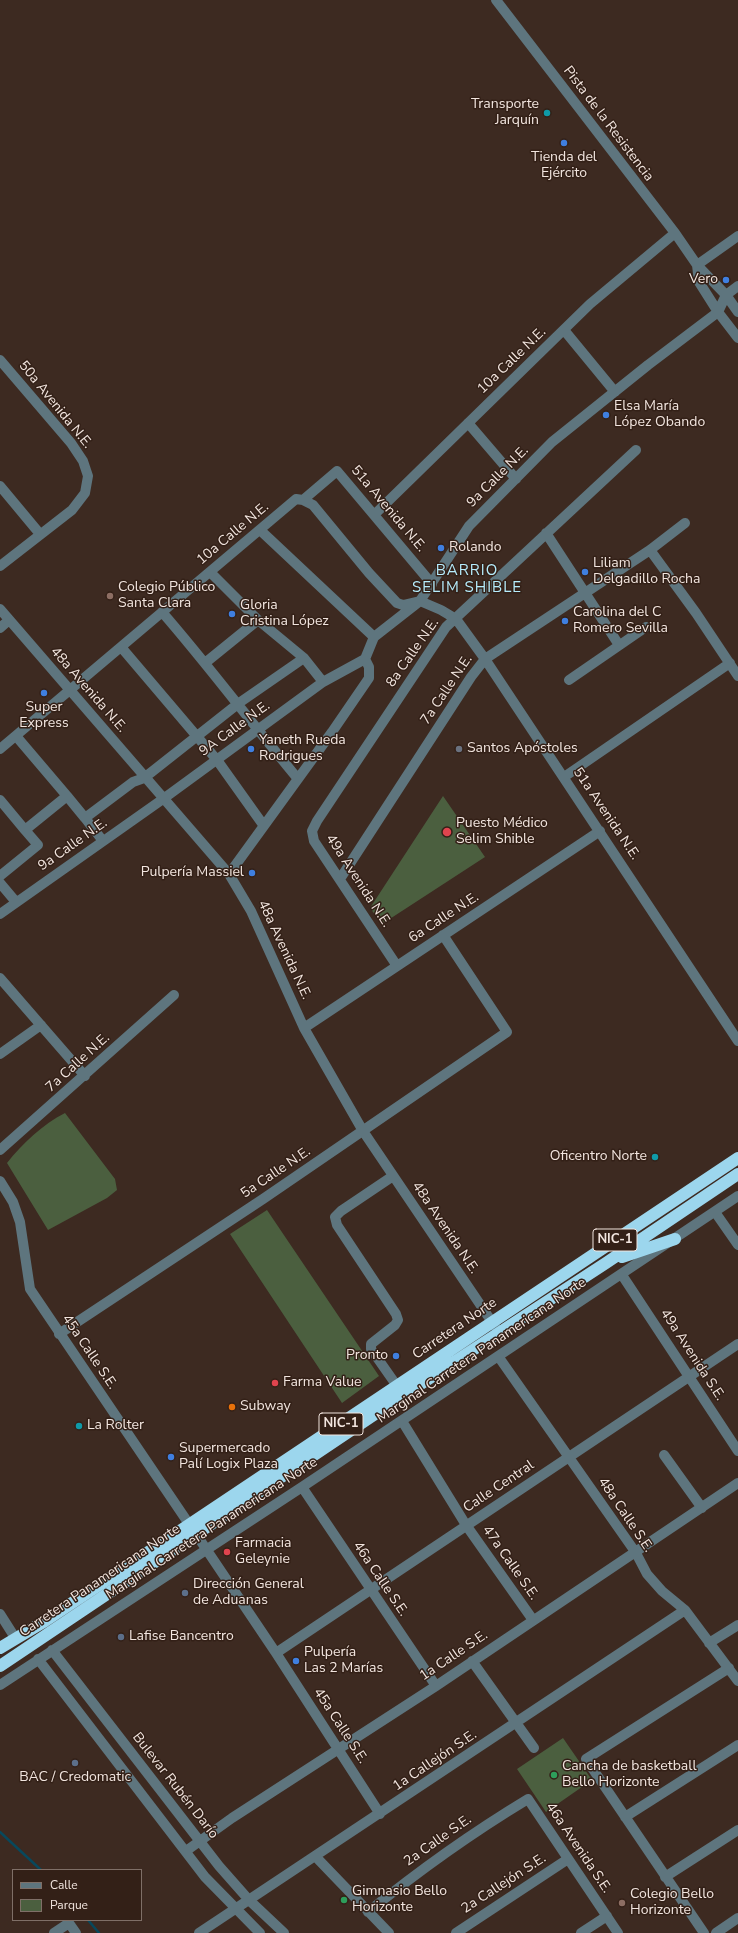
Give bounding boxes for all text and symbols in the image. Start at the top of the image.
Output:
street label: Pista de la Resistencia [559,63,657,185]
place label: Transporte Jarquín [471,97,539,130]
marker: Transporte Jarquín [542,108,552,118]
marker: Tienda del Ejército [559,138,569,148]
place label: Tienda del Ejército [531,150,597,182]
place label: Vero [689,272,718,288]
marker: Vero [721,275,731,285]
street label: 10a Calle N.E. [474,324,550,398]
street label: 50a Avenida N.E. [15,358,95,452]
place label: Elsa María López Obando [614,399,705,432]
marker: Elsa María López Obando [601,410,611,420]
street label: 9a Calle N.E. [464,443,532,511]
street label: 51a Avenida N.E. [347,462,429,556]
street label: 10a Calle N.E. [194,499,272,569]
place label: Rolando [449,540,501,556]
marker: Rolando [436,543,446,553]
place label: Liliam Delgadillo Rocha [593,556,700,588]
district label: BARRIO SELIM SHIBLE [412,562,522,597]
marker: Liliam Delgadillo Rocha [580,567,590,577]
place label: Colegio Público Santa Clara [118,580,215,612]
marker: Colegio Público Santa Clara [105,591,115,601]
place label: Gloria Cristina López [240,598,329,630]
place label: Carolina del C Romero Sevilla [573,605,668,638]
marker: Gloria Cristina López [227,609,237,619]
street label: 8a Calle N.E. [383,615,443,691]
marker: Carolina del C Romero Sevilla [560,616,570,626]
street label: 48a Avenida N.E. [46,644,130,736]
street label: 7a Calle N.E. [418,652,476,728]
marker: Super Express [39,688,49,698]
street label: 9A Calle N.E. [196,698,274,760]
place label: Super Express [19,700,69,732]
place label: Yaneth Rueda Rodrigues [259,733,346,766]
place label: Santos Apóstoles [467,741,578,757]
marker: Yaneth Rueda Rodrigues [246,744,256,754]
marker: Santos Apóstoles [454,744,464,754]
street label: 51a Avenida N.E. [569,765,643,863]
street label: 9a Calle N.E. [35,815,111,875]
place label: Puesto Médico Selim Shible [456,816,548,848]
marker: Puesto Médico Selim Shible [441,826,453,838]
street label: 49a Avenida N.E. [322,831,394,931]
place label: Pulpería Massiel [141,865,244,881]
marker: Pulpería Massiel [247,868,257,878]
street label: 6a Calle N.E. [406,889,482,947]
street label: 48a Avenida N.E. [254,898,314,1002]
street label: 7a Calle N.E. [43,1030,113,1096]
street label: 5a Calle N.E. [238,1144,314,1202]
place label: Oficentro Norte [550,1149,647,1165]
marker: Oficentro Norte [650,1152,660,1162]
street label: 48a Avenida N.E. [408,1179,482,1277]
road number: NIC-1 [593,1229,637,1251]
street label: Marginal Carretera Panamericana Norte [374,1274,590,1428]
street label: Carretera Norte [410,1295,500,1363]
street label: 49a Avenida S.E. [656,1306,728,1404]
street label: 45a Calle S.E. [58,1311,120,1393]
place label: Pronto [346,1348,388,1364]
marker: Pronto [391,1351,401,1361]
place label: Farma Value [283,1375,362,1391]
marker: Farma Value [270,1378,280,1388]
place label: Subway [240,1399,291,1415]
marker: Subway [227,1402,237,1412]
road number: NIC-1 [319,1413,363,1435]
place label: La Rolter [87,1418,144,1434]
marker: La Rolter [74,1421,84,1431]
place label: Supermercado Palí Logix Plaza [179,1441,278,1474]
marker: Supermercado Palí Logix Plaza [166,1452,176,1462]
street label: Marginal Carretera Panamericana Norte [103,1454,321,1604]
street label: Calle Central [460,1457,538,1517]
street label: 48a Calle S.E. [594,1474,656,1556]
street label: Carretera Panamericana Norte [17,1521,183,1641]
street label: 47a Calle S.E. [478,1523,542,1603]
place label: Farmacia Geleynie [235,1536,291,1568]
street label: 46a Calle S.E. [349,1538,411,1620]
marker: Farmacia Geleynie [222,1547,232,1557]
place label: Dirección General de Aduanas [193,1577,304,1610]
marker: Dirección General de Aduanas [180,1588,190,1598]
street label: 1a Calle S.E. [417,1627,491,1685]
place label: Lafise Bancentro [129,1629,234,1645]
marker: Lafise Bancentro [116,1632,126,1642]
place label: Pulpería Las 2 Marías [304,1645,383,1678]
marker: Pulpería Las 2 Marías [291,1656,301,1666]
street label: 45a Calle S.E. [309,1685,371,1767]
street label: 1a Callejón S.E. [390,1727,480,1795]
street label: Bulevar Rubén Darío [128,1730,222,1842]
marker: BAC / Credomatic [70,1758,80,1768]
place label: Cancha de basketball Bello Horizonte [562,1759,697,1792]
place label: BAC / Credomatic [19,1770,131,1786]
marker: Cancha de basketball Bello Horizonte [549,1770,559,1780]
street label: 46a Avenida S.E. [541,1799,615,1897]
street label: 2a Calle S.E. [401,1812,475,1870]
street label: 2a Callejón S.E. [459,1850,549,1918]
legend [12,1869,142,1921]
text: Calle [50,1877,78,1893]
place label: Gimnasio Bello Horizonte [352,1884,447,1916]
place label: Colegio Bello Horizonte [630,1887,714,1920]
marker: Gimnasio Bello Horizonte [339,1895,349,1905]
text: Parque [50,1897,88,1913]
marker: Colegio Bello Horizonte [617,1898,627,1908]

